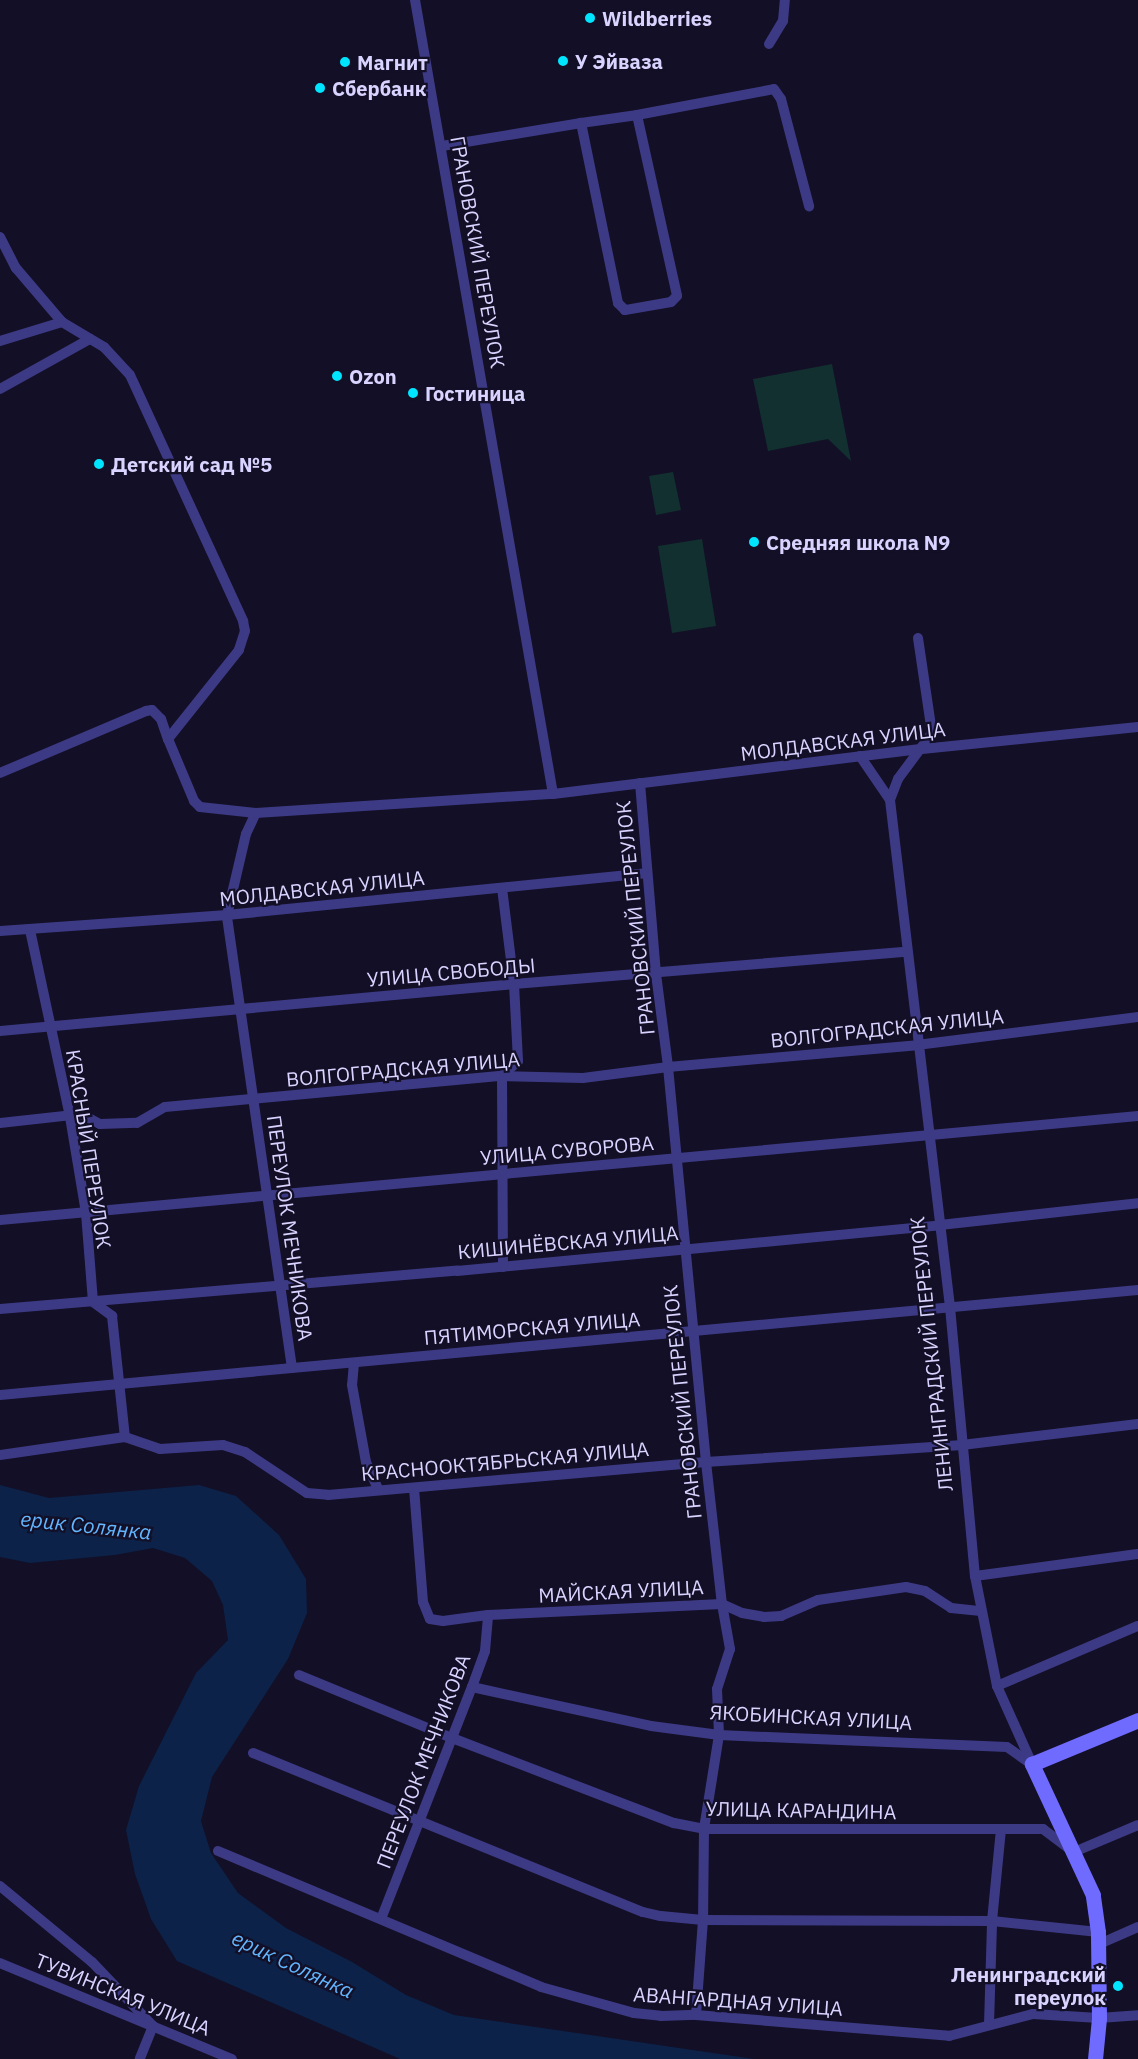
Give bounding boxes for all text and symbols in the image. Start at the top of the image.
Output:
place label: Wildberries [602,6,712,30]
marker: Wildberries [583,11,597,25]
place label: У Эйваза [575,49,663,73]
place label: Магнит [357,50,428,74]
marker: У Эйваза [556,54,570,68]
marker: Магнит [338,55,352,69]
place label: Сбербанк [332,76,427,100]
marker: Сбербанк [313,81,327,95]
street label: ГРАНОВСКИЙ ПЕРЕУЛОК [446,134,510,370]
place label: Ozon [349,364,397,388]
marker: Ozon [330,369,344,383]
place label: Гостиница [425,381,525,405]
marker: Гостиница [406,386,420,400]
place label: Детский сад №5 [111,452,272,476]
marker: Детский сад №5 [92,457,106,471]
place label: Средняя школа N9 [766,530,950,554]
marker: Средняя школа N9 [747,535,761,549]
street label: МОЛДАВСКАЯ УЛИЦА [739,717,947,765]
street label: ГРАНОВСКИЙ ПЕРЕУЛОК [611,800,659,1036]
street label: МОЛДАВСКАЯ УЛИЦА [218,865,426,911]
street label: УЛИЦА СВОБОДЫ [366,953,536,991]
street label: ВОЛГОГРАДСКАЯ УЛИЦА [769,1004,1005,1052]
street label: ВОЛГОГРАДСКАЯ УЛИЦА [285,1047,521,1091]
street label: КРАСНЫЙ ПЕРЕУЛОК [61,1048,117,1250]
street label: ПЕРЕУЛОК МЕЧНИКОВА [262,1114,318,1342]
street label: УЛИЦА СУВОРОВА [479,1130,655,1170]
street label: ЛЕНИНГРАДСКИЙ ПЕРЕУЛОК [905,1215,957,1493]
street label: КИШИНЁВСКАЯ УЛИЦА [457,1220,679,1264]
street label: ГРАНОВСКИЙ ПЕРЕУЛОК [658,1284,706,1520]
street label: ПЯТИМОРСКАЯ УЛИЦА [423,1307,641,1349]
street label: КРАСНООКТЯБРЬСКАЯ УЛИЦА [360,1436,650,1486]
water label: ерик Солянка [19,1506,153,1544]
street label: МАЙСКАЯ УЛИЦА [538,1575,704,1607]
street label: ПЕРЕУЛОК МЕЧНИКОВА [371,1650,475,1872]
street label: ЯКОБИНСКАЯ УЛИЦА [709,1700,913,1734]
street label: УЛИЦА КАРАНДИНА [705,1796,897,1824]
water label: ерик Солянка [228,1925,358,2003]
street label: ТУВИНСКАЯ УЛИЦА [32,1948,214,2040]
place label: Ленинградский переулок [951,1962,1106,2009]
marker: Ленинградский переулок [1111,1979,1125,1993]
street label: АВАНГАРДНАЯ УЛИЦА [632,1982,844,2020]

